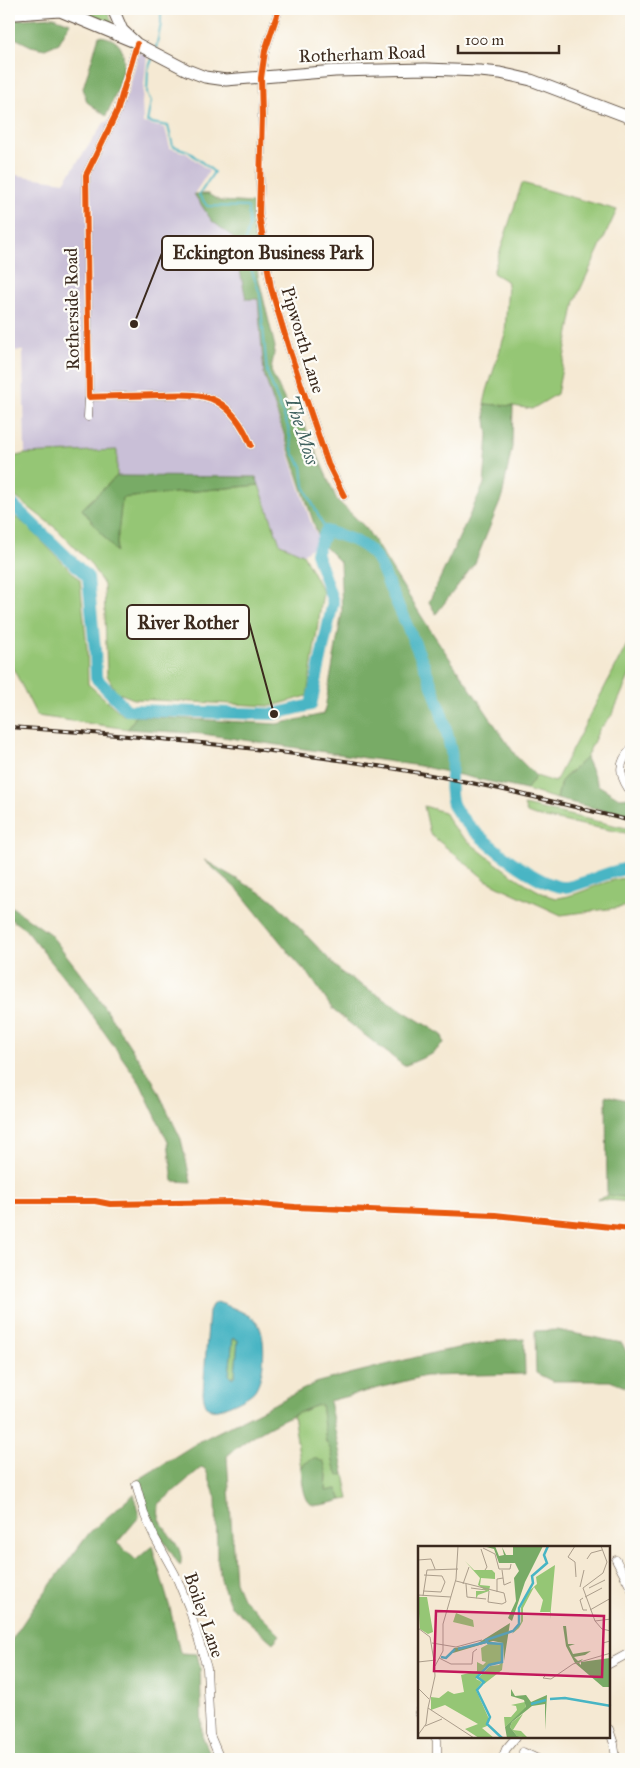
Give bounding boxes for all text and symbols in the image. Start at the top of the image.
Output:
scale bar [458,22,559,54]
text: 100 m [465,31,505,49]
street label: Rotherham Road [298,41,426,67]
callout: Eckington Business Park [162,236,373,270]
text: Eckington Business Park [173,241,365,265]
street label: Rotherside Road [60,248,84,370]
street label: Pipworth Lane [276,284,330,396]
water label: The Moss [280,392,324,468]
callout: River Rother [127,605,249,639]
text: River Rother [137,611,240,634]
inset map [418,1546,610,1738]
street label: Boiley Lane [179,1569,229,1661]

